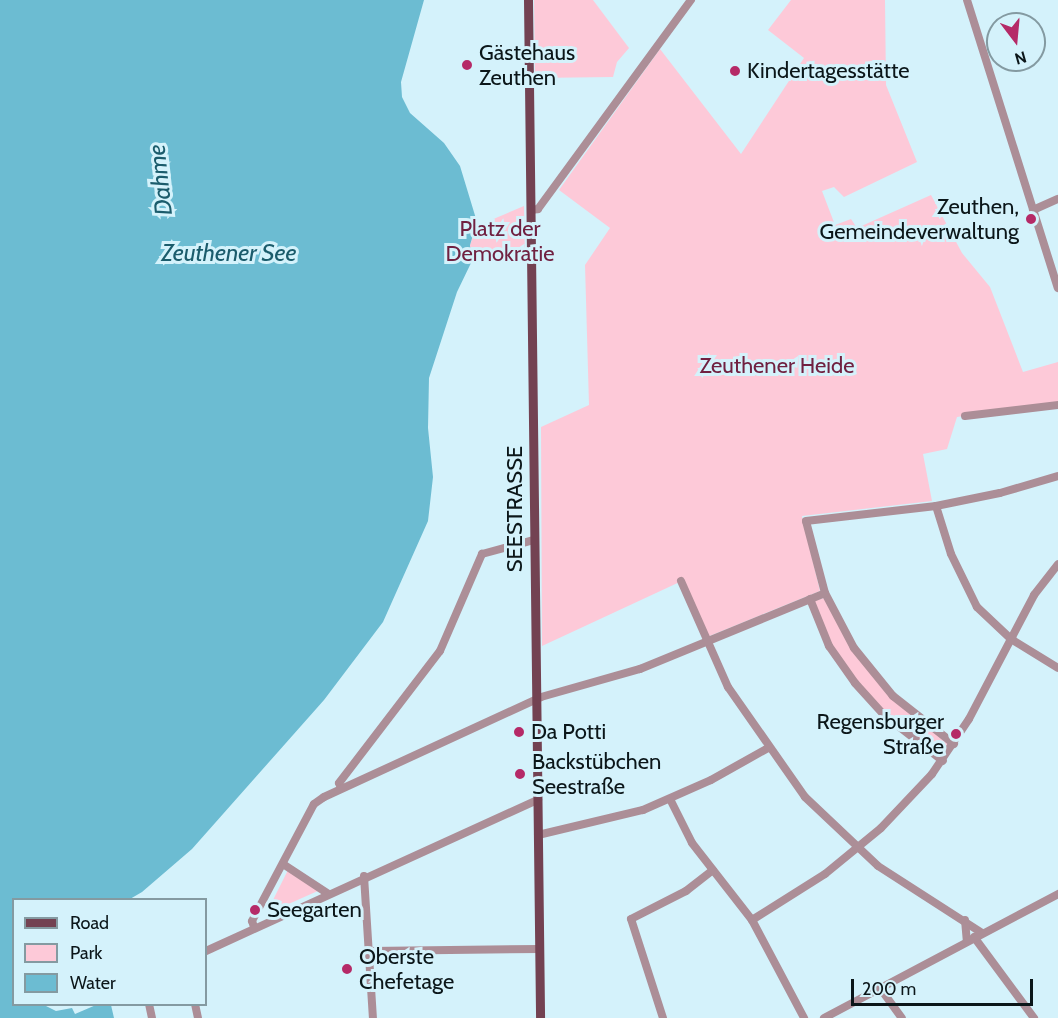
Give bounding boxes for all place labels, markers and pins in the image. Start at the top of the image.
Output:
place label: Gästehaus Zeuthen [479,39,575,90]
marker: Gästehaus Zeuthen [460,58,474,72]
place label: Kindertagesstätte [747,58,910,84]
marker: Kindertagesstätte [728,64,742,78]
place label: Zeuthen, Gemeindeverwaltung [820,193,1019,244]
marker: Zeuthen, Gemeindeverwaltung [1024,212,1038,226]
place label: Regensburger Straße [817,708,944,760]
place label: Da Potti [531,719,606,745]
marker: Da Potti [512,725,526,739]
marker: Regensburger Straße [949,727,963,741]
place label: Backstübchen Seestraße [532,748,661,800]
marker: Backstübchen Seestraße [513,767,527,781]
place label: Seegarten [267,897,362,923]
marker: Seegarten [248,903,262,917]
place label: Oberste Chefetage [359,943,454,994]
marker: Oberste Chefetage [340,962,354,976]

